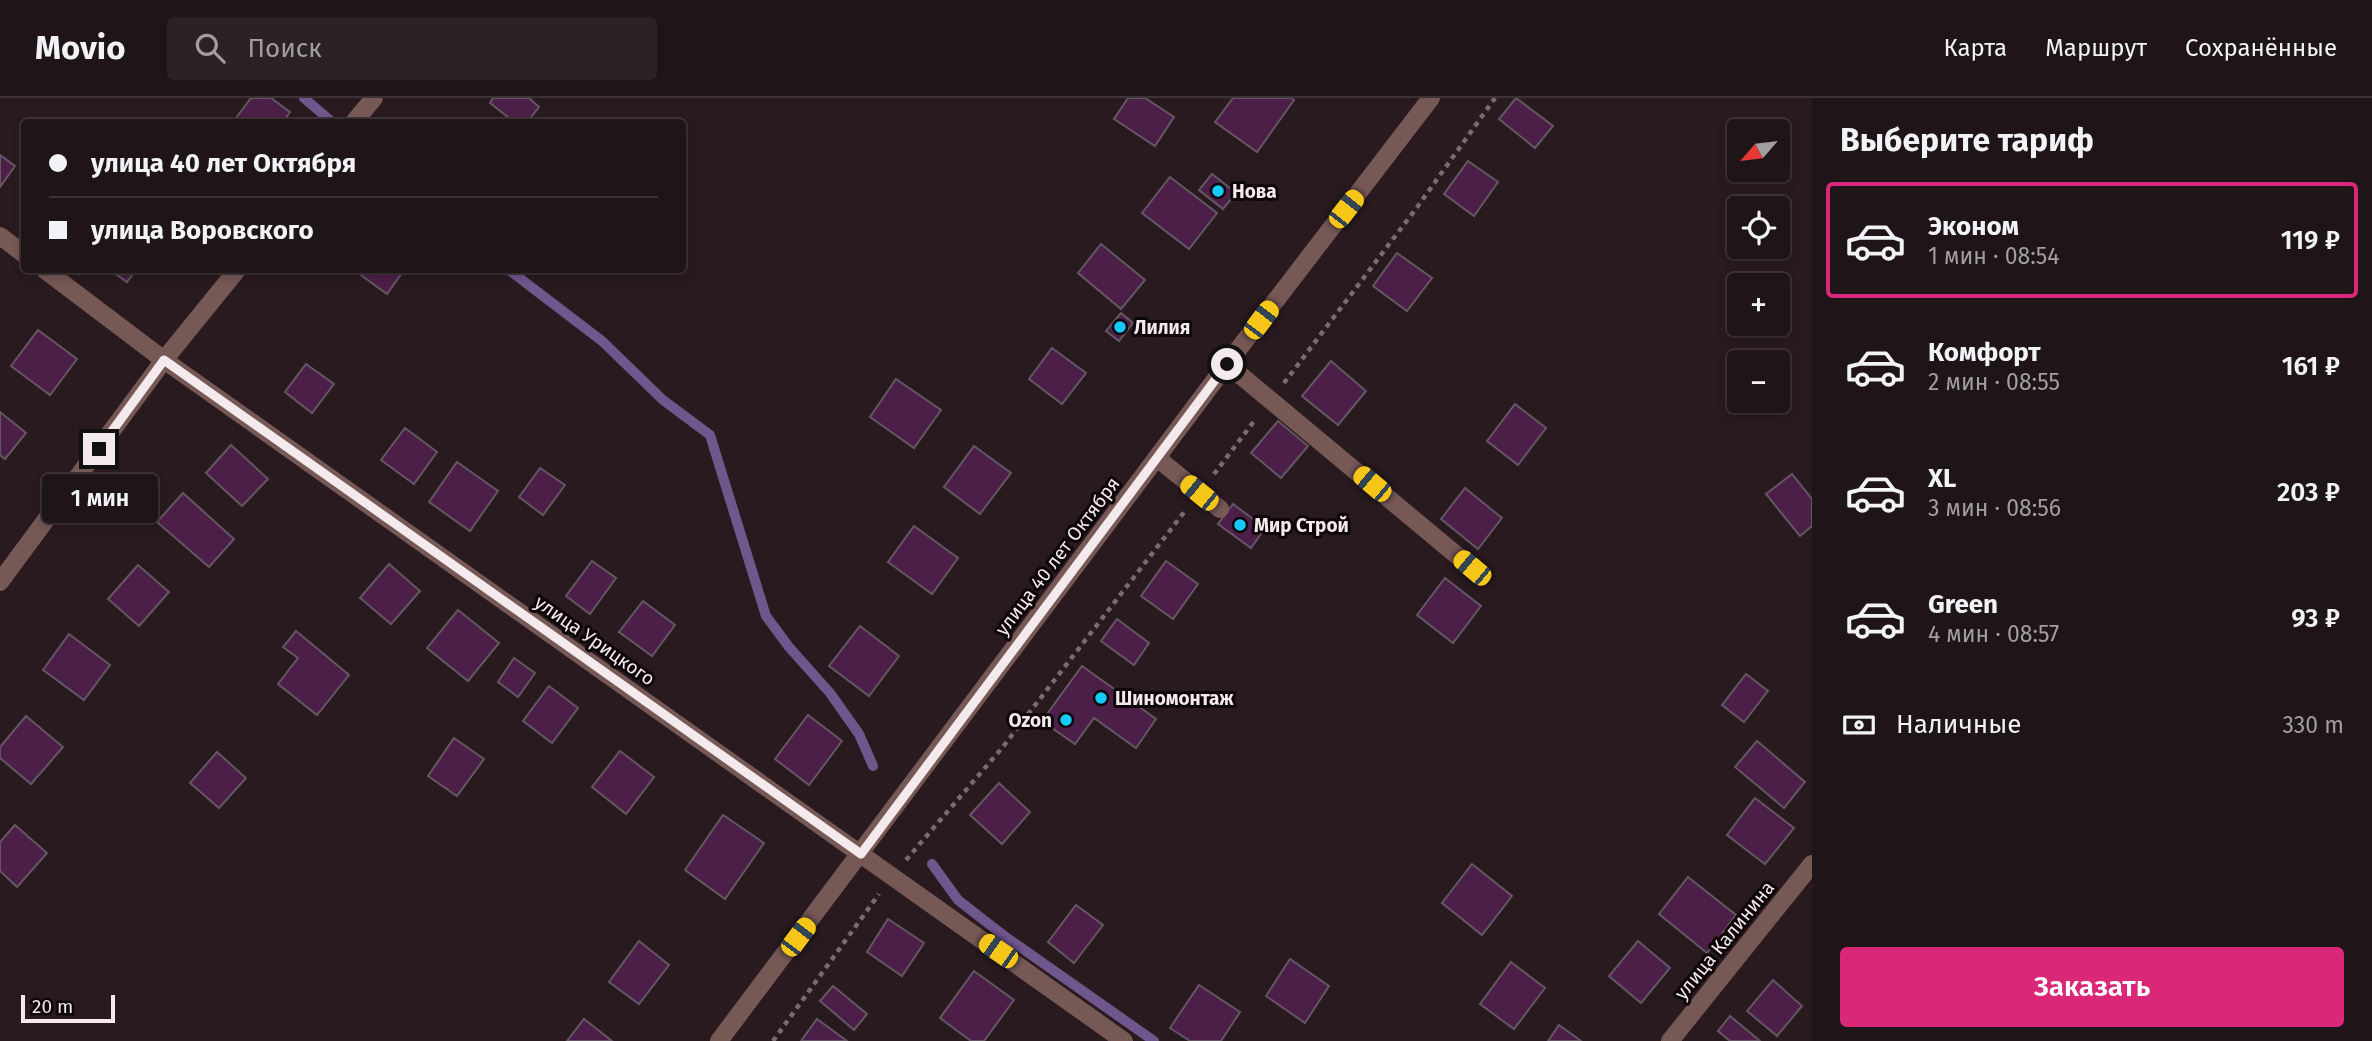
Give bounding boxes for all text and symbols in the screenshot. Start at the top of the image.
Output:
search box [167,17,657,80]
text: Movio [35,28,125,68]
icon: search [191,29,229,67]
text: Поиск [247,33,322,64]
text: Карта [1944,34,2007,62]
text: Маршрут [2045,34,2147,62]
text: Сохранённые [2185,34,2337,62]
north arrow [1727,119,1790,182]
map controls [1727,119,1790,413]
text: Выберите тариф [1840,121,2094,159]
text: улица 40 лет Октября [91,148,356,179]
place label: Нова [1232,180,1277,203]
marker: Нова [1210,183,1226,199]
car [1325,186,1368,232]
button: locate [1727,196,1790,259]
icon: car [1844,209,1907,272]
text: Эконом [1928,211,2019,242]
text: улица Воровского [91,215,314,246]
text: 119 ₽ [2281,225,2340,256]
text: 1 мин · 08:54 [1928,242,2060,270]
button: + [1727,273,1790,336]
car [1240,297,1283,343]
place label: Лилия [1134,316,1190,339]
marker: Лилия [1112,319,1128,335]
icon: car [1844,335,1907,398]
text: Комфорт [1928,337,2041,368]
route start [1211,348,1243,380]
button: − [1727,350,1790,413]
text: 161 ₽ [2282,351,2340,382]
text: 2 мин · 08:55 [1928,368,2060,396]
route end [83,433,115,465]
icon: car [1844,461,1907,524]
car [1350,462,1395,506]
text: XL [1928,463,1956,494]
car [1177,472,1222,514]
street label: улица 40 лет Октября [990,473,1124,640]
callout: 1 мин [41,474,157,522]
text: 203 ₽ [2277,477,2340,508]
text: 1 мин [71,484,129,512]
text: 3 мин · 08:56 [1928,494,2061,522]
place label: Мир Строй [1254,514,1349,537]
marker: Мир Строй [1232,517,1248,533]
car [1450,546,1495,590]
icon: car [1844,587,1907,650]
text: Green [1928,589,1998,620]
street label: улица Урицкого [530,590,659,690]
text: 93 ₽ [2291,603,2340,634]
text: 4 мин · 08:57 [1928,620,2059,648]
place label: Шиномонтаж [1115,687,1234,710]
marker: Шиномонтаж [1093,690,1109,706]
icon: cash [1840,706,1878,744]
place label: Ozon [1008,709,1052,732]
text: Наличные [1896,709,2021,740]
text: 330 m [2282,711,2344,739]
marker: Ozon [1058,712,1074,728]
street label: улица Калинина [1670,876,1779,1004]
car [777,914,820,960]
car [975,930,1022,972]
button: Заказать [1840,947,2344,1027]
scale bar [21,992,116,1024]
text: 20 m [32,995,73,1018]

